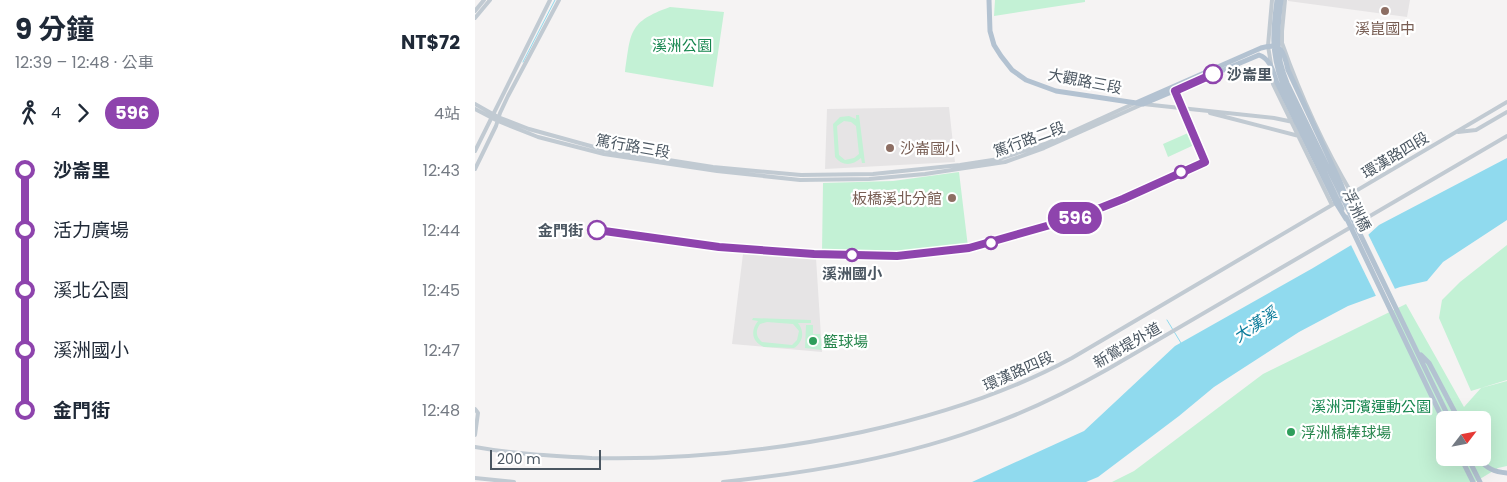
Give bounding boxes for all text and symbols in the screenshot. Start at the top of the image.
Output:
marker: 溪崑國中 [1379,5,1391,17]
text: 9 分鐘 [15,10,94,49]
place label: 溪崑國中 [1355,18,1415,39]
text: NT$72 [401,29,460,56]
park label: 溪洲公園 [652,35,712,56]
text: 12:39 – 12:48 · 公車 [15,51,153,74]
street label: 大觀路三段 [1046,64,1124,98]
marker: 沙崙里 [1203,64,1223,84]
place label: 沙崙里 [1227,64,1272,85]
icon: walk [15,99,43,127]
icon: forward [69,99,97,127]
text: 596 [115,100,149,125]
text: 4 [51,101,61,124]
text: 4站 [434,102,460,125]
street label: 篤行路二段 [990,116,1068,162]
street label: 環漢路四段 [1357,127,1433,183]
street label: 篤行路三段 [594,129,672,163]
place label: 沙崙國小 [900,138,960,159]
marker: 沙崙國小 [884,142,896,154]
text: 沙崙里 [53,157,110,184]
text: 12:43 [423,159,460,182]
unlabelled marker [1174,165,1188,179]
street label: 浮洲橋 [1338,185,1376,235]
place label: 板橋溪北分館 [852,188,942,209]
marker: 板橋溪北分館 [946,192,958,204]
line badge: 596 [1046,202,1104,234]
text: 596 [1058,205,1092,230]
text: 活力廣場 [53,217,129,244]
text: 12:44 [422,219,460,242]
place label: 金門街 [538,220,583,241]
marker: 金門街 [587,220,607,240]
unlabelled marker [984,236,998,250]
marker: 溪洲國小 [845,248,859,262]
place label: 溪洲國小 [822,263,883,284]
text: 溪北公園 [53,277,129,304]
text: 12:45 [422,279,460,302]
water label: 大漢溪 [1229,301,1283,348]
street label: 新鶯堤外道 [1089,317,1165,373]
place label: 籃球場 [823,331,868,352]
marker: 籃球場 [807,335,819,347]
text: 溪洲國小 [53,337,129,364]
text: 12:47 [423,339,460,362]
street label: 環漢路四段 [979,346,1057,396]
park label: 溪洲河濱運動公園 [1311,396,1431,417]
text: 金門街 [53,397,110,424]
text: 12:48 [422,399,460,422]
north arrow [1436,411,1491,466]
map controls [1436,411,1491,466]
place label: 浮洲橋棒球場 [1301,422,1391,443]
marker: 浮洲橋棒球場 [1285,426,1297,438]
scale bar [490,447,601,470]
text: 200 m [497,449,541,469]

